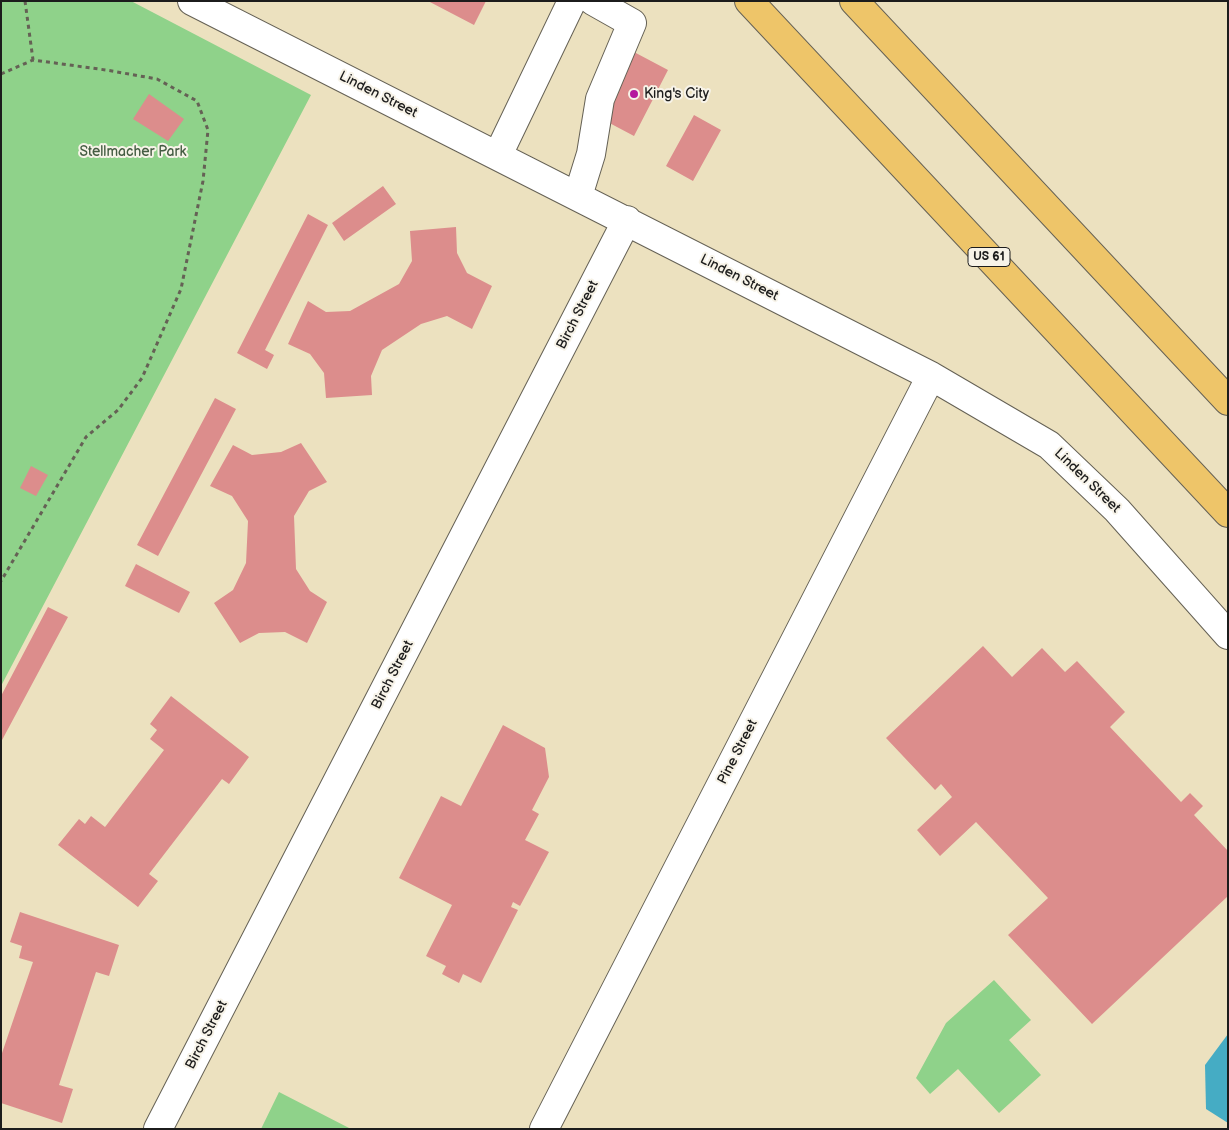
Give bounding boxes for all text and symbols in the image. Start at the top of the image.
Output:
street label: Linden Street [336,68,420,122]
place label: King's City [644,86,709,102]
marker: King's City [628,88,640,100]
park label: Stellmacher Park [80,144,186,160]
road number: US 61 [968,248,1010,266]
street label: Linden Street [697,251,781,305]
street label: Birch Street [553,278,603,352]
street label: Linden Street [1050,445,1124,517]
street label: Birch Street [368,638,418,712]
street label: Pine Street [715,717,761,787]
street label: Birch Street [182,998,232,1072]

